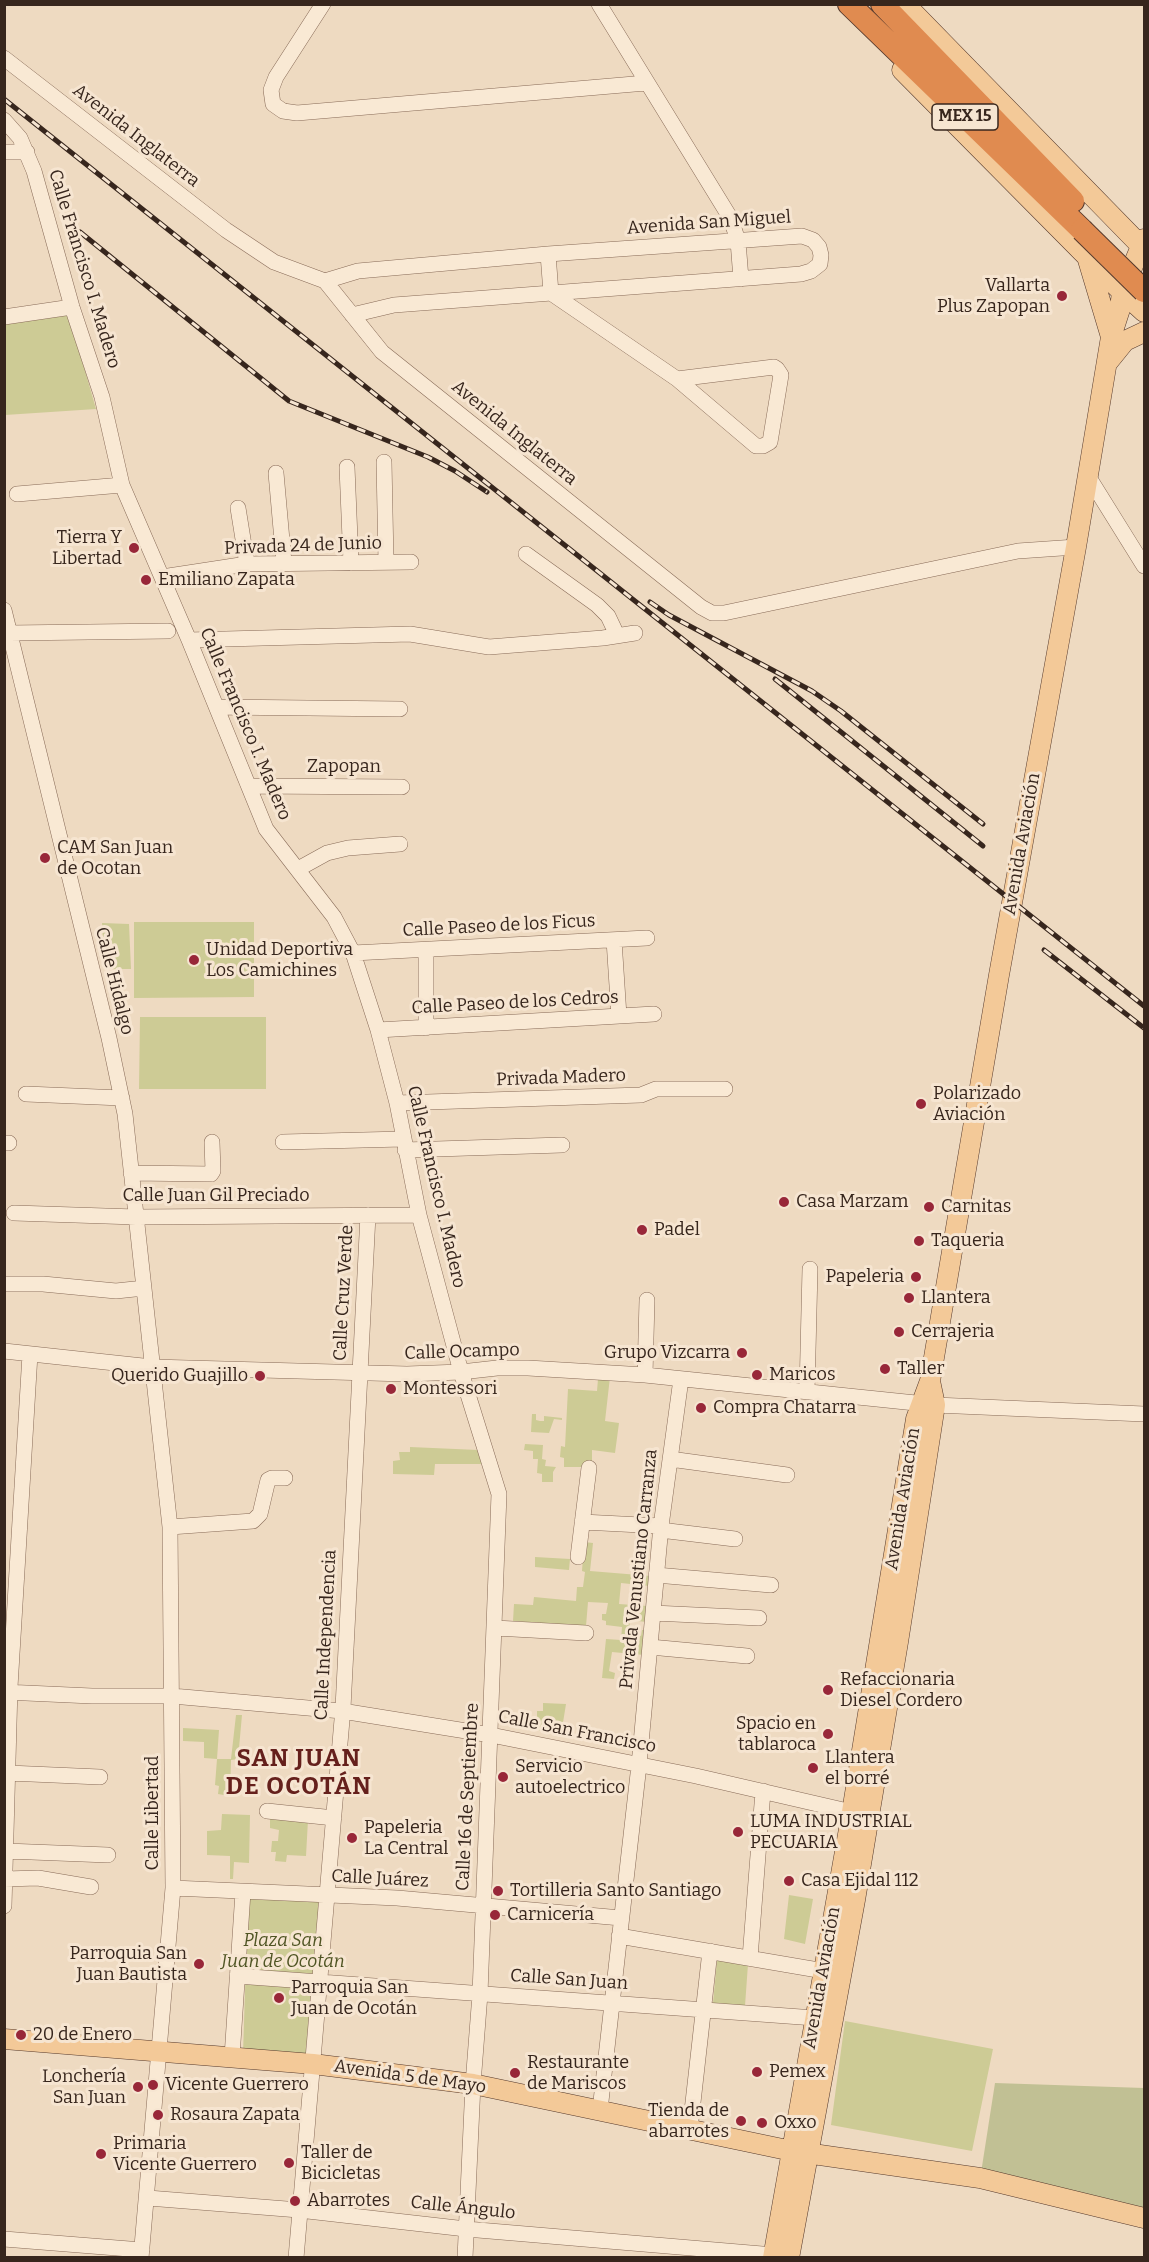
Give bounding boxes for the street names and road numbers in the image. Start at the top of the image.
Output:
street label: Avenida Inglaterra [68,80,204,192]
road number: MEX 15 [932,104,998,130]
street label: Calle Francisco I. Madero [43,167,125,371]
street label: Avenida San Miguel [626,206,792,240]
street label: Avenida Inglaterra [447,376,581,490]
street label: Privada 24 de Junio [224,532,382,560]
street label: Calle Francisco I. Madero [195,625,295,823]
street label: Zapopan [307,756,381,778]
street label: Avenida Aviación [999,771,1045,917]
street label: Calle Paseo de los Ficus [402,910,596,942]
street label: Calle Hidalgo [90,925,138,1037]
street label: Calle Paseo de los Cedros [411,987,619,1019]
street label: Privada Madero [496,1065,626,1091]
street label: Calle Francisco I. Madero [402,1084,470,1290]
street label: Calle Juan Gil Preciado [123,1185,309,1207]
street label: Calle Cruz Verde [330,1224,358,1362]
street label: Calle Ocampo [404,1339,520,1365]
street label: Avenida Aviación [881,1426,925,1572]
street label: Privada Venustiano Carranza [616,1448,662,1690]
street label: Calle Independencia [311,1549,341,1721]
street label: Calle 16 de Septiembre [452,1702,484,1892]
street label: Calle San Francisco [496,1706,658,1758]
street label: Calle Libertad [142,1756,164,1870]
street label: Calle Juárez [331,1866,429,1892]
street label: Avenida Aviación [799,1905,845,2051]
street label: Calle San Juan [509,1965,629,1995]
street label: Avenida 5 de Mayo [333,2056,487,2098]
street label: Calle Ángulo [409,2192,517,2224]

